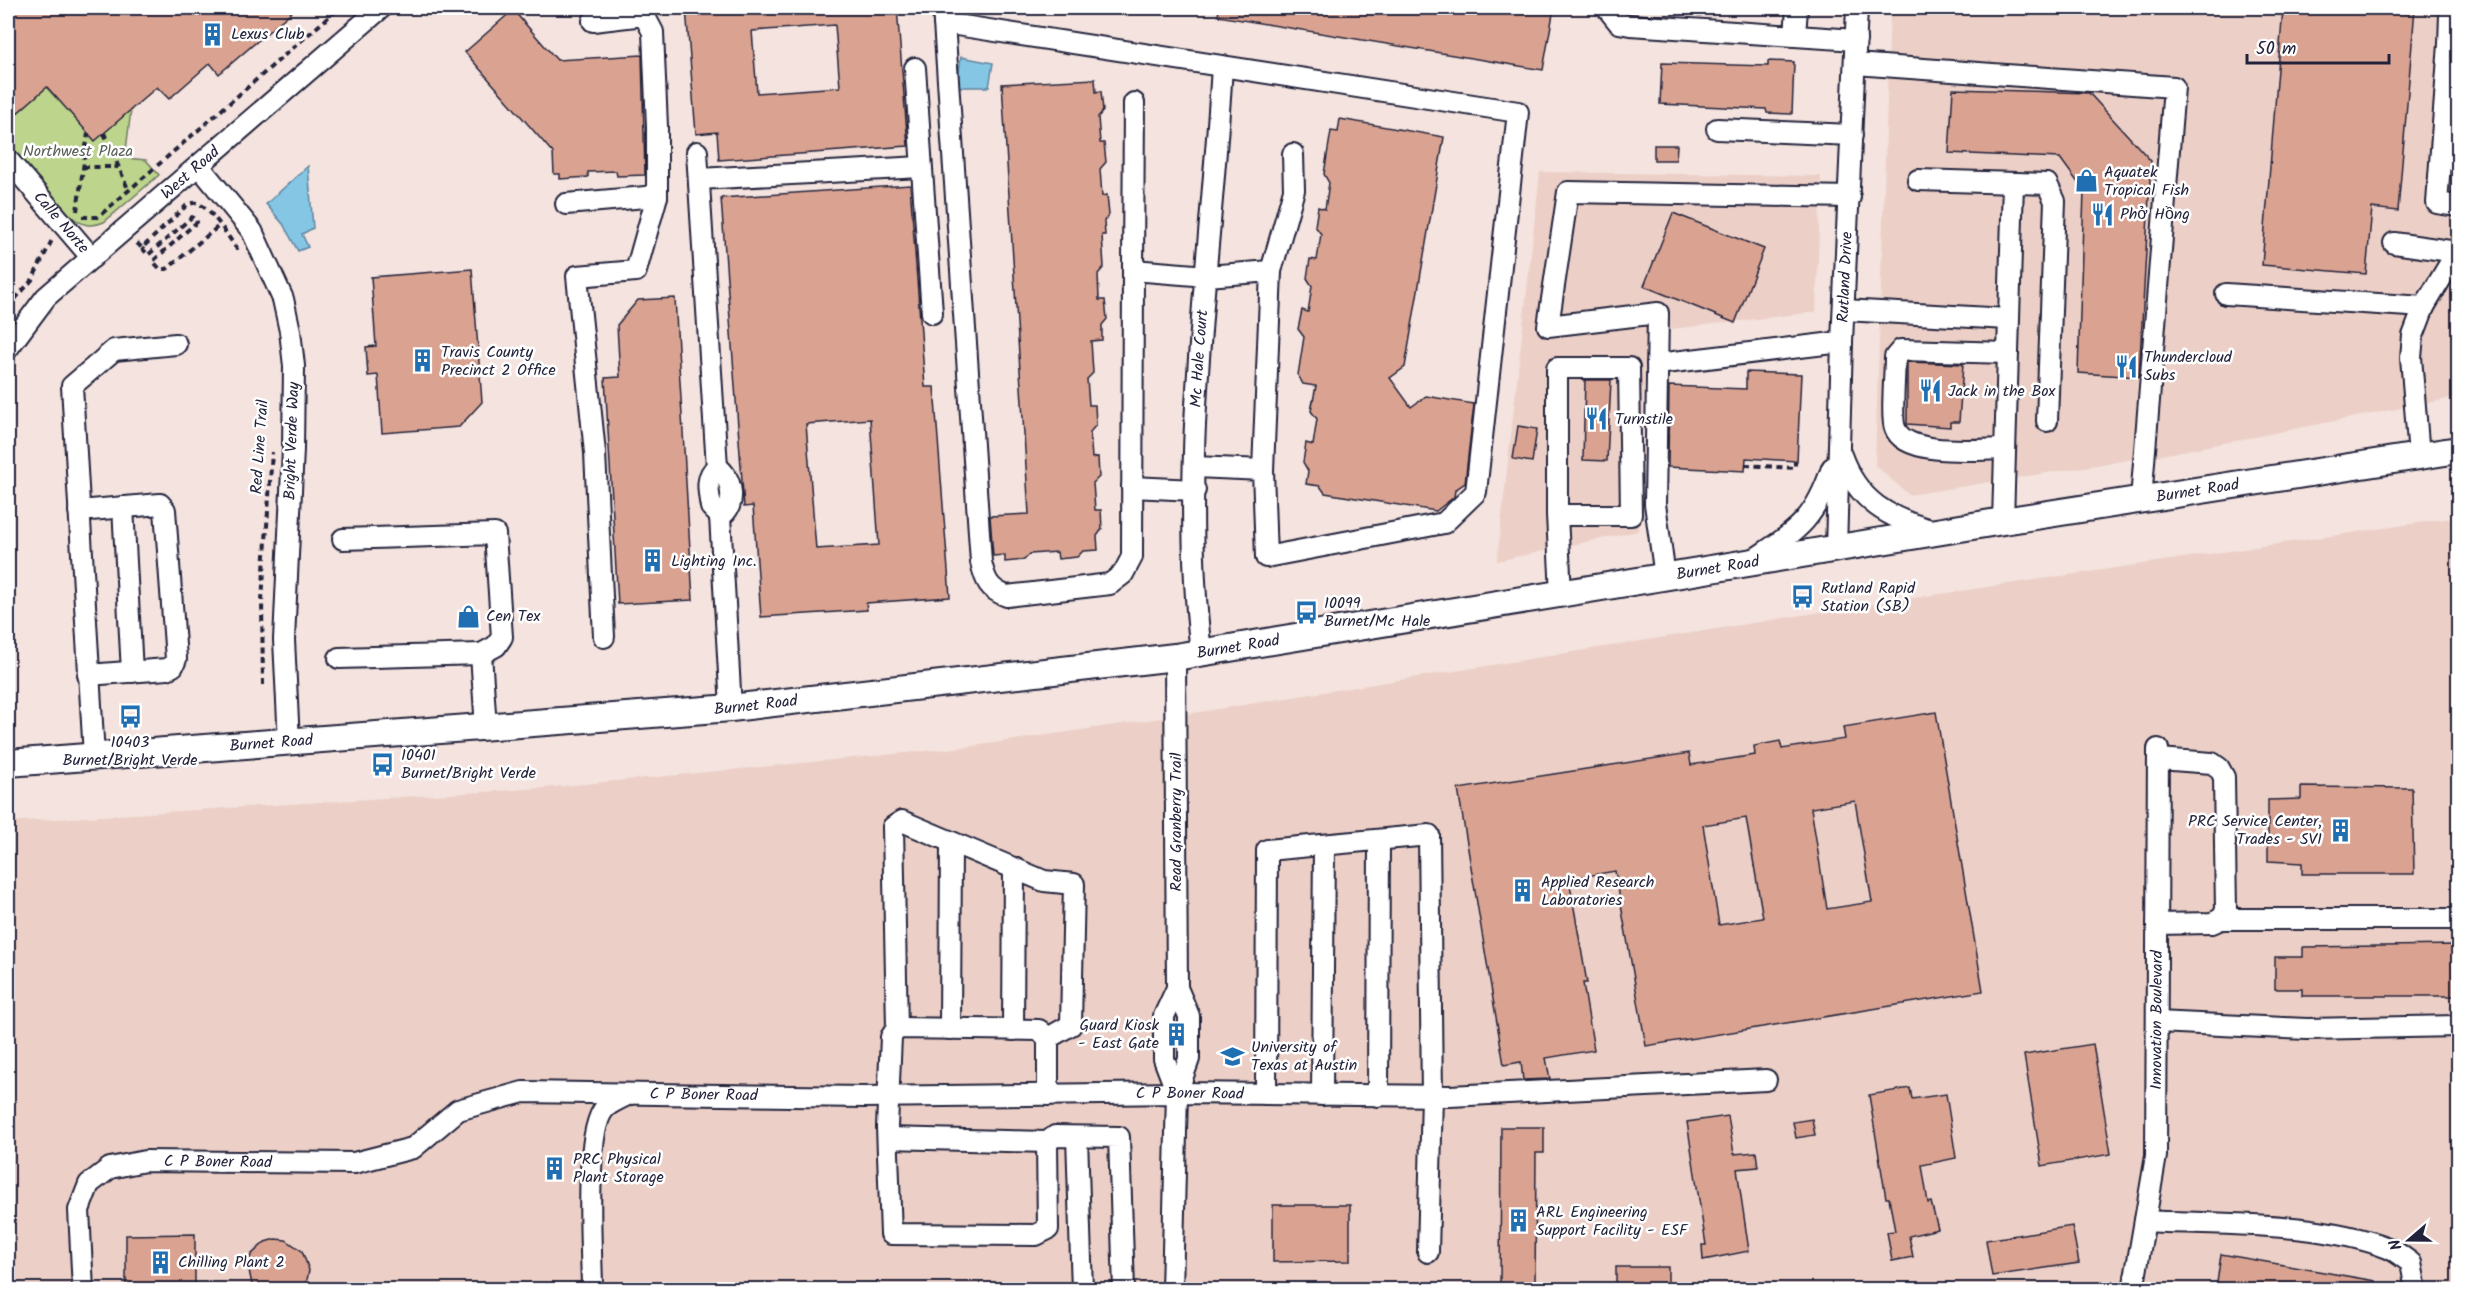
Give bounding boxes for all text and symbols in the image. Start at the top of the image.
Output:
building icon: Lexus Club [200,21,226,47]
place label: Lexus Club [231,22,305,47]
scale bar [2247,27,2390,65]
text: 50 m [2256,35,2296,64]
park label: Northwest Plaza [23,139,133,164]
street label: West Road [155,139,226,205]
place label: Aquatek Tropical Fish [2104,160,2189,203]
shop icon: Aquatek Tropical Fish [2073,168,2099,194]
street label: Calle Norte [27,186,95,259]
restaurant icon: Phở Hồng [2089,201,2115,227]
place label: Phở Hồng [2120,202,2190,227]
street label: Rutland Drive [1830,231,1859,323]
street label: Mc Hale Court [1183,308,1215,408]
place label: Travis County Precinct 2 Office [441,340,556,383]
place label: Thundercloud Subs [2144,345,2233,388]
building icon: Travis County Precinct 2 Office [410,348,436,374]
restaurant icon: Thundercloud Subs [2113,353,2139,379]
restaurant icon: Jack in the Box [1917,378,1943,404]
place label: Jack in the Box [1948,379,2057,404]
street label: Bright Verde Way [277,381,307,501]
street label: Red Line Trail [244,399,276,495]
restaurant icon: Turnstile [1584,406,1610,432]
place label: Turnstile [1615,407,1673,432]
street label: Burnet Road [2154,472,2242,509]
building icon: Lighting Inc. [640,548,666,574]
place label: Lighting Inc. [671,549,757,574]
street label: Burnet Road [1674,549,1762,587]
place label: Rutland Rapid Station (SB) [1821,576,1916,619]
bus stop icon: Rutland Rapid Station (SB) [1790,584,1816,610]
place label: 10099 Burnet/Mc Hale [1324,591,1430,634]
bus stop icon: 10099 Burnet/Mc Hale [1293,599,1319,625]
shop icon: Cen Tex [455,603,481,629]
place label: Cen Tex [486,604,541,629]
street label: Burnet Road [1195,627,1282,666]
street label: Burnet Road [713,688,800,722]
bus stop icon: 10403 Burnet/Bright Verde [117,704,143,730]
street label: Burnet Road [229,727,315,759]
place label: 10403 Burnet/Bright Verde [62,730,198,773]
place label: 10401 Burnet/Bright Verde [401,743,536,786]
bus stop icon: 10401 Burnet/Bright Verde [370,751,396,777]
street label: Read Granberry Trail [1164,753,1189,891]
place label: PRC Service Center, Trades - SV1 [2188,809,2322,852]
building icon: PRC Service Center, Trades - SV1 [2327,817,2353,843]
place label: Applied Research Laboratories [1541,870,1654,913]
building icon: Applied Research Laboratories [1510,878,1536,904]
street label: Innovation Boulevard [2144,949,2170,1090]
place label: Guard Kiosk - East Gate [1078,1013,1159,1056]
building icon: Guard Kiosk - East Gate [1164,1021,1190,1047]
place label: University of Texas at Austin [1251,1035,1357,1078]
school or university icon: University of Texas at Austin [1220,1043,1246,1069]
street label: C P Boner Road [1135,1080,1245,1106]
street label: C P Boner Road [649,1081,759,1108]
place label: PRC Physical Plant Storage [573,1147,664,1190]
street label: C P Boner Road [164,1149,273,1175]
building icon: PRC Physical Plant Storage [542,1155,568,1181]
place label: ARL Engineering Support Facility - ESF [1536,1200,1689,1243]
building icon: ARL Engineering Support Facility - ESF [1505,1208,1531,1234]
north arrow [2379,1210,2439,1270]
text: N [2383,1236,2410,1254]
building icon: Chilling Plant 2 [147,1249,173,1275]
place label: Chilling Plant 2 [178,1250,285,1275]

